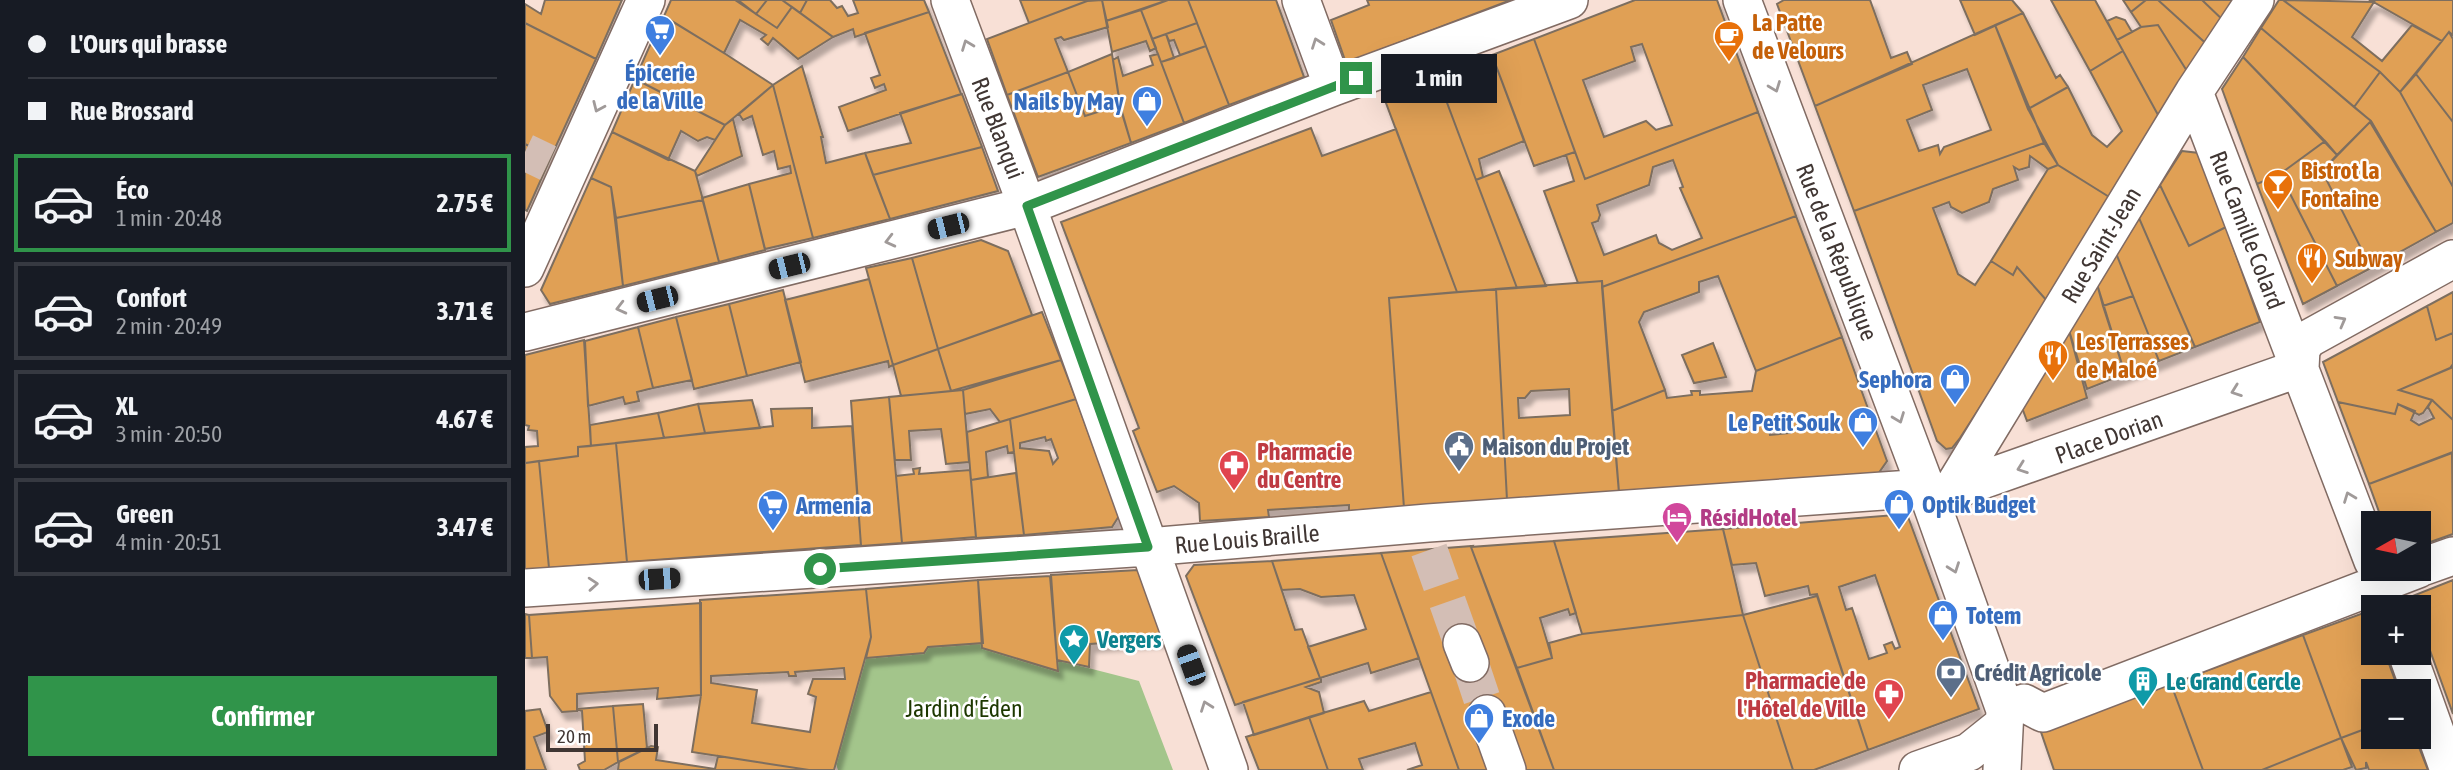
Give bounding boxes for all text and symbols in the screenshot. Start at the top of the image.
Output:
place label: La Patte de Velours [1752,9,1845,64]
supermarket icon: Épicerie de la Ville [643,13,677,57]
cafe icon: La Patte de Velours [1712,19,1746,63]
text: L'Ours qui brasse [70,29,227,59]
one-way arrow [1311,38,1325,50]
one-way arrow [961,40,975,52]
callout: 1 min [1381,54,1496,102]
place label: Épicerie de la Ville [616,59,704,114]
route end [1340,62,1372,94]
text: 1 min [1416,65,1462,91]
street label: Rue Blanqui [966,73,1030,183]
one-way arrow [1766,80,1780,92]
shop icon: Nails by May [1130,84,1164,128]
place label: Nails by May [1014,88,1124,115]
text: Rue Brossard [70,96,194,126]
one-way arrow [592,100,606,112]
street label: Rue Camille Colard [2204,147,2290,313]
place label: Bistrot la Fontaine [2301,157,2379,212]
street label: Rue de la République [1791,160,1883,344]
bar icon: Bistrot la Fontaine [2261,167,2295,211]
icon: car [32,172,95,235]
text: Éco [116,175,149,205]
street label: Rue Saint-Jean [2056,182,2146,308]
text: 2.75 € [436,188,493,218]
text: 1 min · 20:48 [116,205,222,231]
car [926,211,971,241]
one-way arrow [884,233,896,247]
restaurant icon: Subway [2295,241,2329,285]
place label: Subway [2335,245,2403,272]
car [767,251,812,281]
icon: car [32,280,95,343]
text: Confort [116,283,187,313]
car [635,284,680,314]
text: 3.71 € [436,296,493,326]
one-way arrow [616,300,628,314]
text: 2 min · 20:49 [116,313,222,339]
one-way arrow [2333,316,2346,329]
place label: Les Terrasses de Maloé [2076,328,2190,383]
restaurant icon: Les Terrasses de Maloé [2036,338,2070,382]
shop icon: Sephora [1938,362,1972,406]
place label: Sephora [1859,366,1932,393]
one-way arrow [2230,383,2242,397]
icon: car [32,388,95,451]
text: XL [116,391,138,421]
text: 4.67 € [436,404,493,434]
shop icon: Le Petit Souk [1846,405,1880,449]
street label: Place Dorian [2052,405,2166,469]
place label: Le Petit Souk [1728,409,1840,436]
one-way arrow [1891,412,1905,424]
text: 3 min · 20:50 [116,421,222,447]
public building icon: Maison du Projet [1442,429,1476,473]
place label: Maison du Projet [1482,433,1629,460]
place label: Pharmacie du Centre [1257,438,1352,493]
pharmacy icon: Pharmacie du Centre [1217,448,1251,492]
one-way arrow [2017,460,2029,474]
shop icon: Optik Budget [1882,487,1916,531]
supermarket icon: Armenia [756,488,790,532]
place label: Optik Budget [1922,491,2036,518]
place label: Armenia [795,492,871,519]
one-way arrow [2343,492,2357,504]
icon: car [32,496,95,559]
text: Green [116,499,174,529]
hotel icon: RésidHotel [1660,500,1694,544]
place label: RésidHotel [1700,504,1798,531]
north arrow [2361,511,2431,581]
map controls [2361,511,2431,749]
text: 3.47 € [436,512,493,542]
street label: Rue Louis Braille [1173,519,1321,559]
text: 4 min · 20:51 [116,529,222,555]
route start [804,553,836,585]
one-way arrow [1946,561,1960,573]
car [638,567,681,591]
one-way arrow [588,577,599,592]
button: + [2361,595,2431,665]
shop icon: Totem [1926,598,1960,642]
place label: Totem [1966,602,2021,629]
place icon: Vergers [1057,622,1091,666]
place label: Vergers [1096,626,1162,653]
car [1174,642,1209,688]
bank icon: Crédit Agricole [1934,655,1968,699]
place label: Crédit Agricole [1974,659,2102,686]
building icon: Le Grand Cercle [2126,664,2160,708]
place label: Pharmacie de l'Hôtel de Ville [1737,667,1866,722]
place label: Le Grand Cercle [2166,668,2301,695]
button: Confirmer [28,676,497,756]
pharmacy icon: Pharmacie de l'Hôtel de Ville [1872,677,1906,721]
button: − [2361,679,2431,749]
park label: Jardin d'Éden [905,695,1023,722]
one-way arrow [1200,700,1214,712]
shop icon: Exode [1462,701,1496,745]
place label: Exode [1502,705,1555,732]
scale bar [546,721,658,753]
text: 20 m [557,725,591,747]

